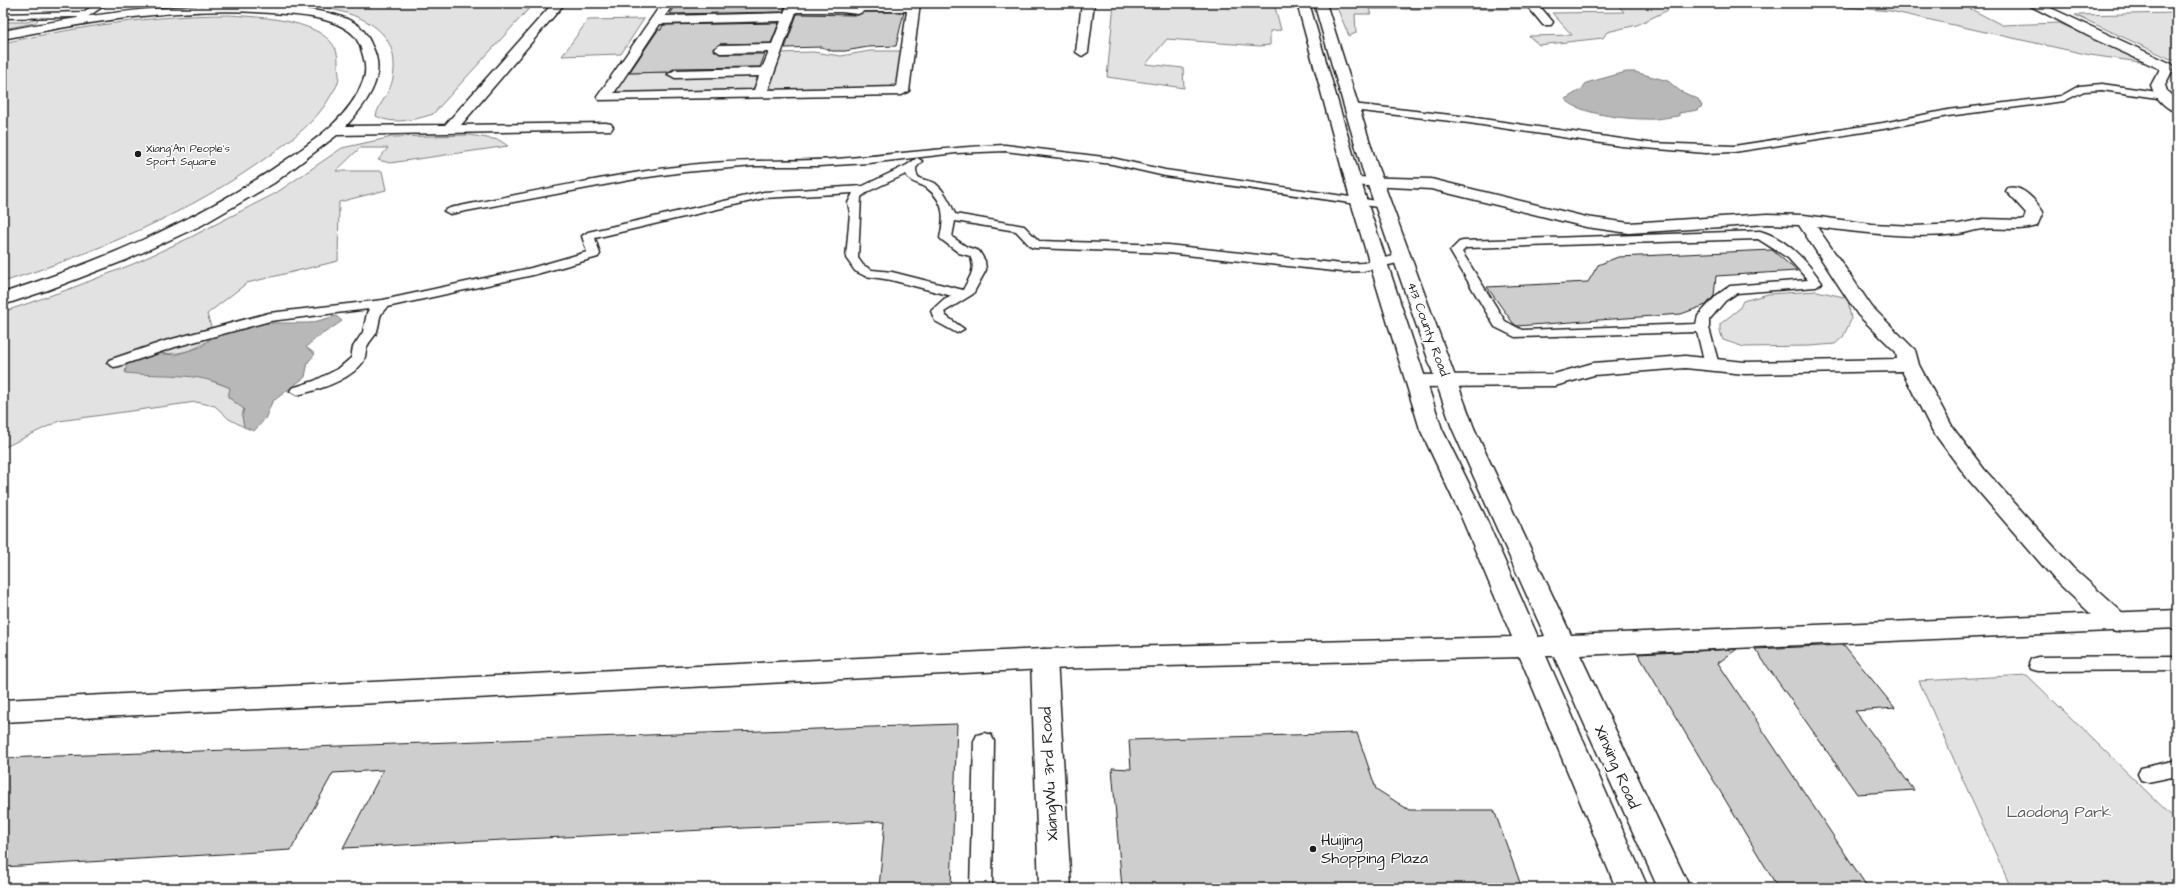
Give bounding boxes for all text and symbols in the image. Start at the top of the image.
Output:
place label: Xiang'An People's Sport Square [146,141,231,169]
marker: Xiang'An People's Sport Square [133,149,143,159]
street label: 413 County Road [1402,279,1454,379]
street label: XiangWu 3rd Road [1035,706,1064,842]
street label: Xinxing Road [1588,722,1645,813]
park label: Laodong Park [2006,801,2112,824]
place label: Huijing Shopping Plaza [1321,829,1428,870]
marker: Huijing Shopping Plaza [1308,844,1318,854]

